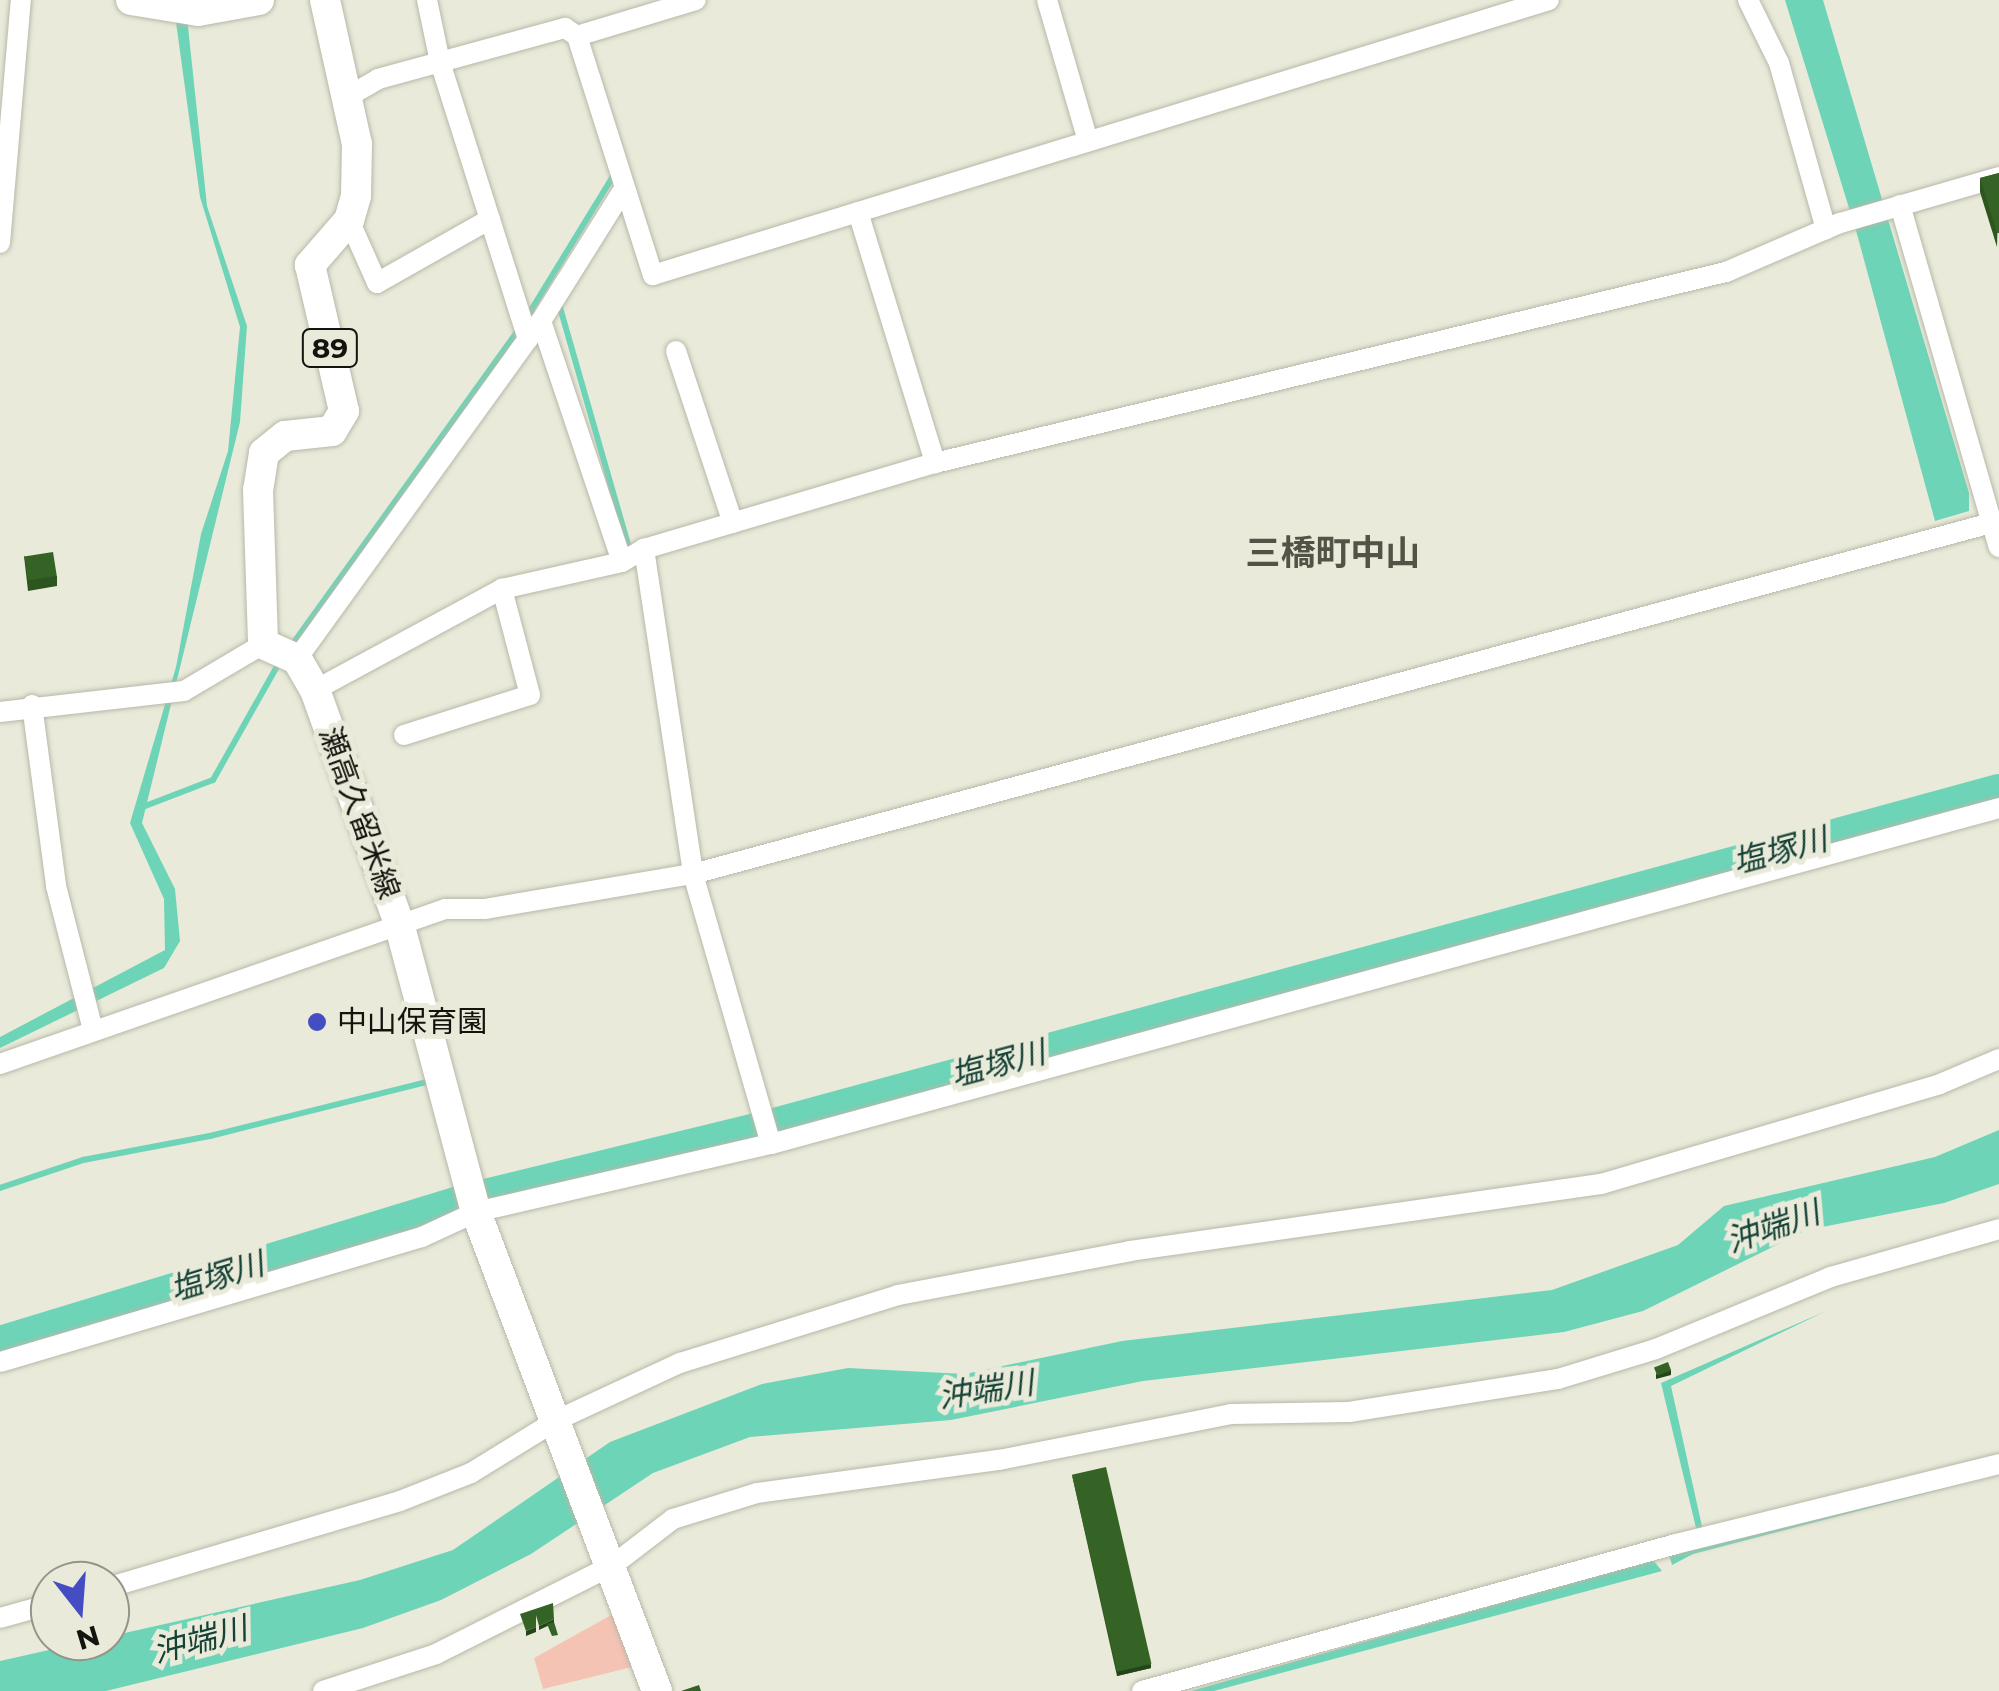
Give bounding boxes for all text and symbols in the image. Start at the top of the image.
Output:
road number: 89 [300,325,360,371]
district label: 三橋町中山 [1246,532,1420,574]
street label: 瀬高久留米線 [311,722,407,904]
water label: 塩塚川 [1729,820,1831,882]
place label: 中山保育園 [337,1004,487,1040]
marker: 中山保育園 [306,1011,328,1033]
water label: 塩塚川 [947,1033,1049,1095]
water label: 沖端川 [1721,1193,1825,1261]
water label: 塩塚川 [165,1245,269,1309]
water label: 沖端川 [936,1364,1036,1416]
north arrow [30,1561,130,1661]
water label: 沖端川 [149,1609,251,1671]
text: N [72,1618,104,1657]

